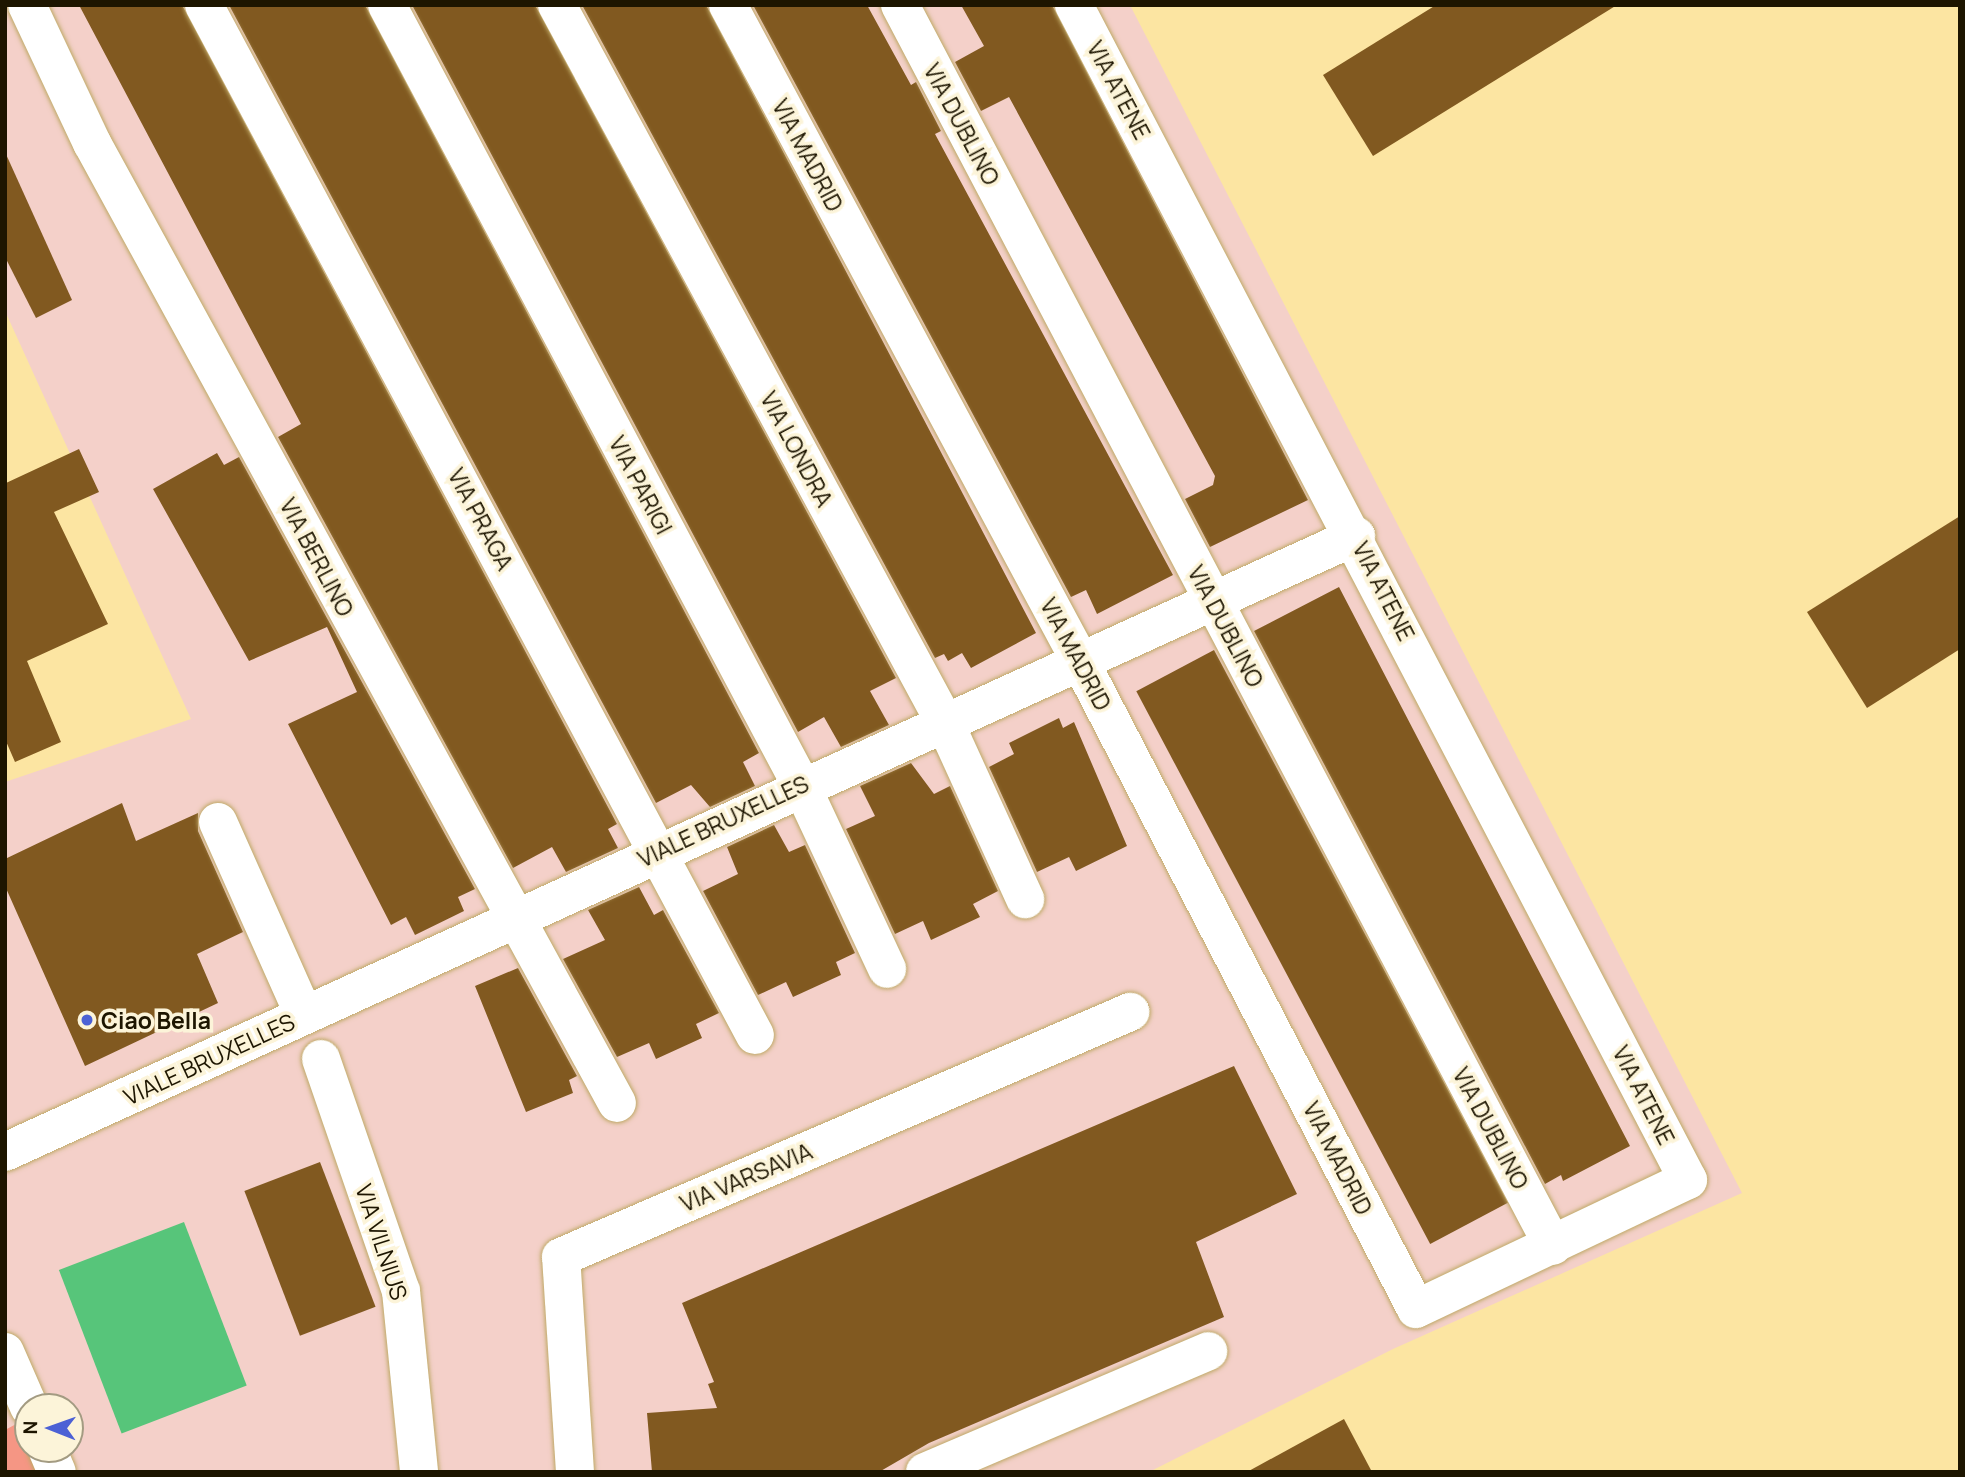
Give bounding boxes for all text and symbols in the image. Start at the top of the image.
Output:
street label: VIA ATENE [1082,36,1156,144]
street label: VIA DUBLINO [918,59,1006,189]
street label: VIA MADRID [767,94,849,216]
street label: VIA LONDRA [755,387,839,511]
street label: VIA PARIGI [604,431,678,539]
street label: VIA PRAGA [443,463,519,575]
street label: VIA BERLINO [274,493,360,621]
street label: VIA ATENE [1347,537,1421,645]
street label: VIA DUBLINO [1182,561,1270,691]
street label: VIA MADRID [1035,593,1117,715]
street label: VIALE BRUXELLES [633,769,813,873]
place label: Ciao Bella [101,1006,211,1034]
street label: VIALE BRUXELLES [119,1007,299,1111]
marker: Ciao Bella [79,1012,95,1028]
street label: VIA ATENE [1607,1041,1681,1149]
street label: VIA DUBLINO [1447,1063,1535,1193]
street label: VIA MADRID [1298,1097,1378,1219]
street label: VIA VARSAVIA [676,1137,816,1217]
street label: VIA VILNIUS [350,1181,414,1303]
north arrow [14,1393,84,1463]
text: N [17,1421,43,1435]

